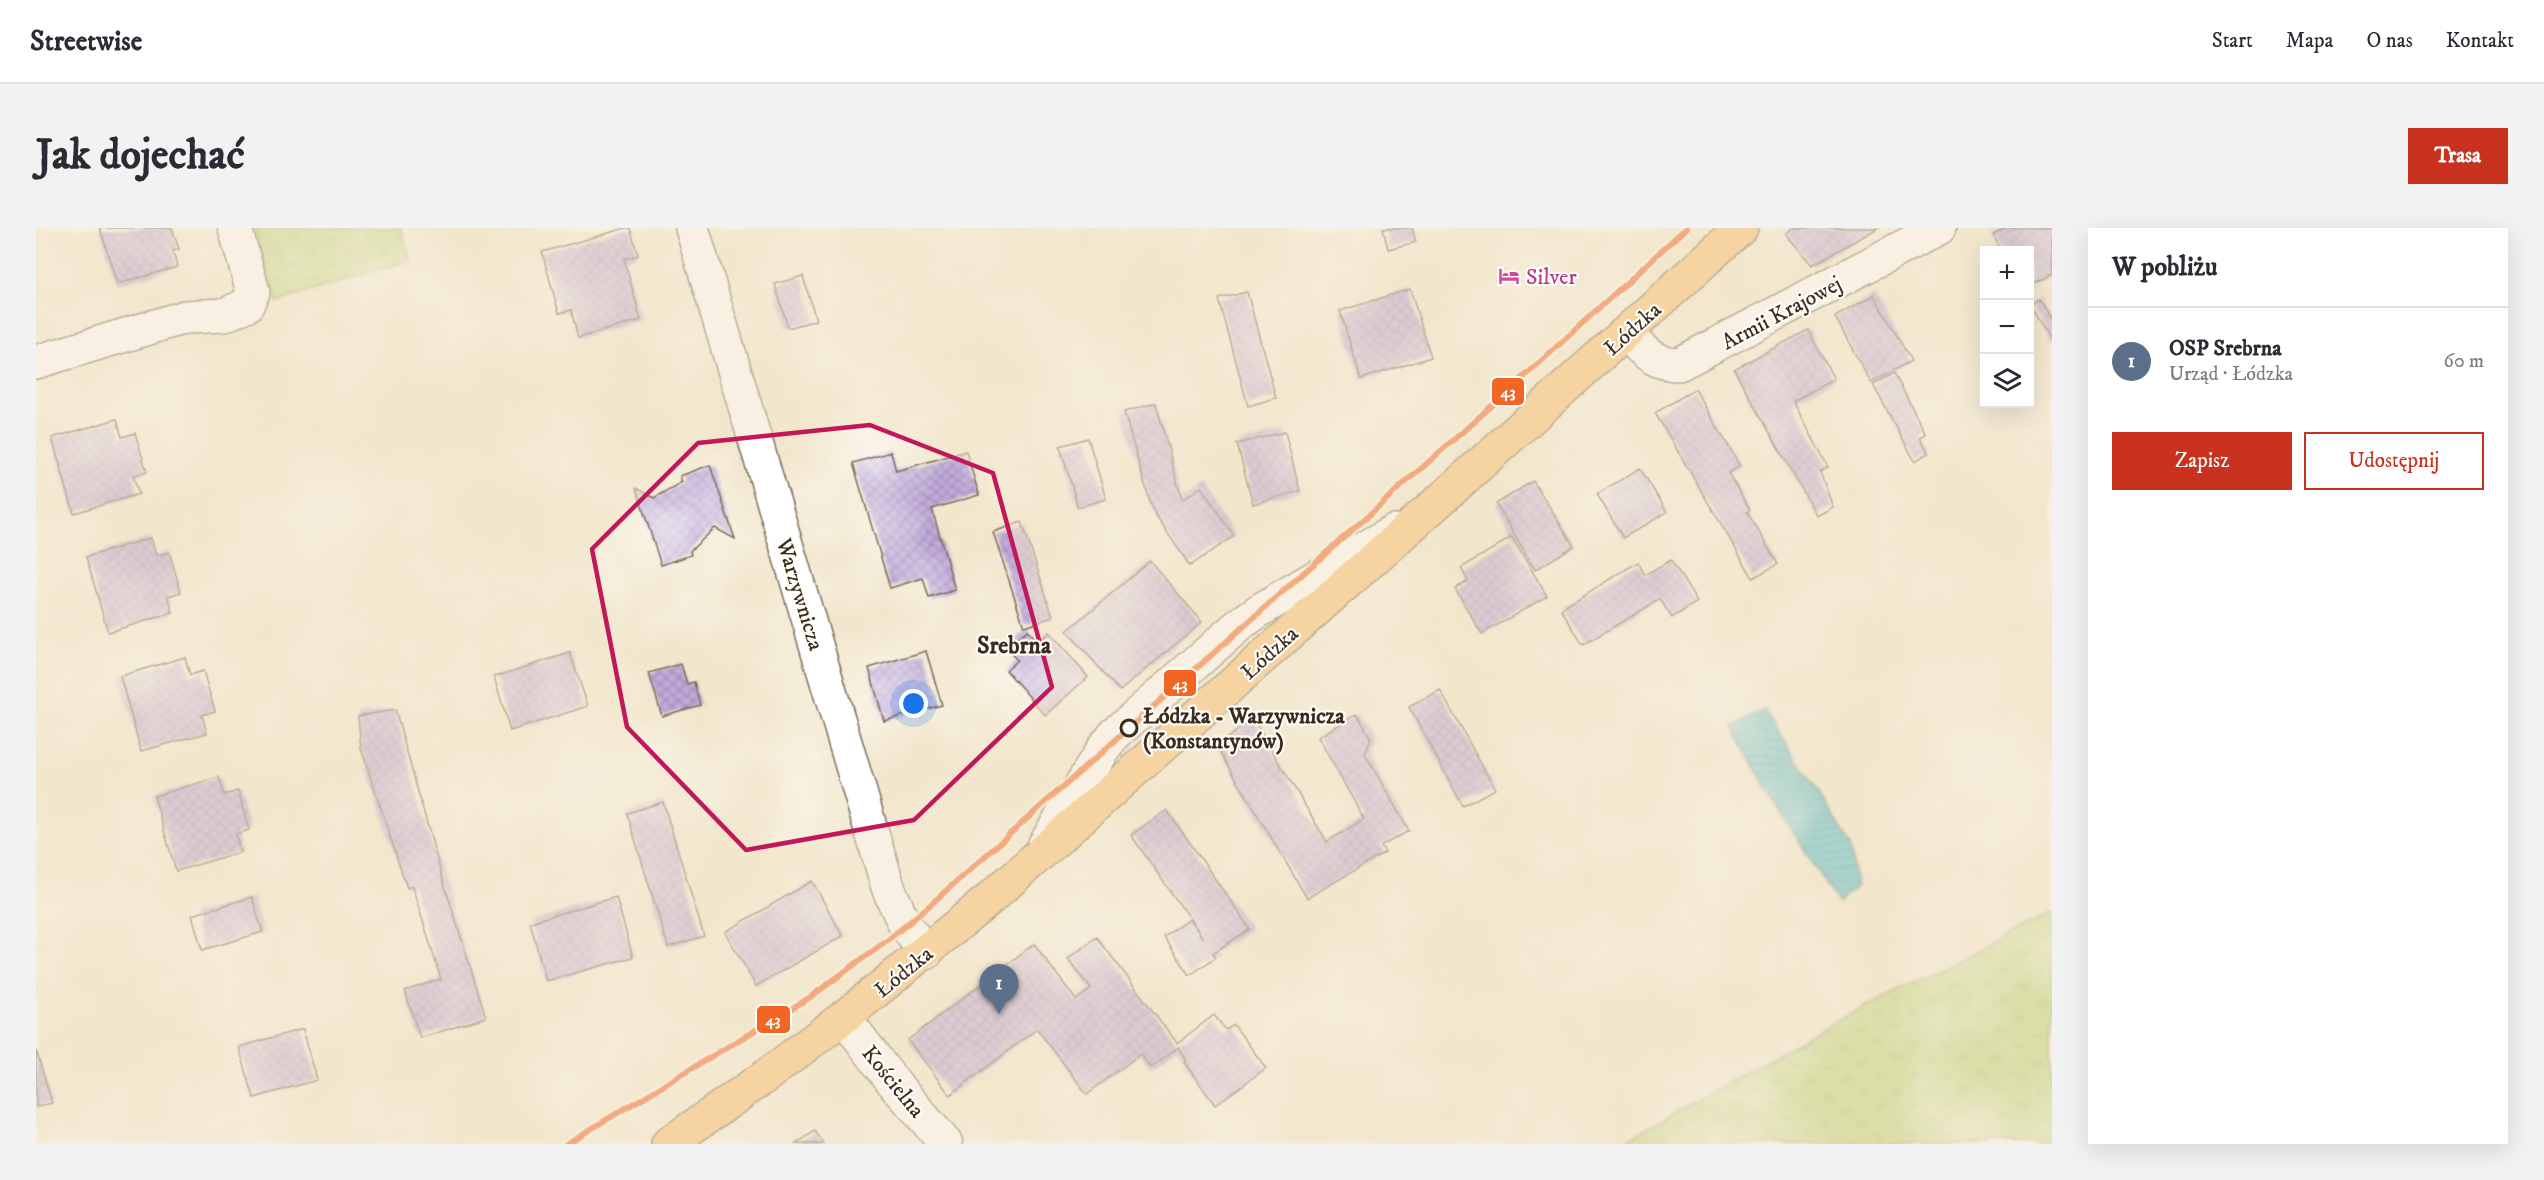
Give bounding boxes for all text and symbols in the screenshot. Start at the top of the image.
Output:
text: Streetwise [30,24,142,59]
text: Start [2212,28,2253,54]
text: Mapa [2286,28,2333,54]
text: O nas [2366,28,2413,54]
text: Kontakt [2446,28,2514,54]
button: Trasa [2408,128,2508,184]
text: Jak dojechać [36,130,244,182]
map controls [1980,246,2034,408]
button: + [1980,246,2034,300]
text: W pobliżu [2112,251,2217,284]
hotel icon: Silver [1497,264,1521,288]
place label: Silver [1526,264,1577,291]
street label: Armii Krajowej [1717,270,1846,356]
street label: Łódzka [1599,296,1668,362]
button: − [1980,300,2034,354]
text: OSP Srebrna [2169,335,2282,362]
text: 1 [2128,349,2135,374]
text: 60 m [2444,349,2484,374]
button: layers [1980,354,2034,408]
text: Urząd · Łódzka [2169,362,2293,387]
line badge: 43 [1491,377,1525,406]
text: 43 [1499,382,1516,402]
button: Zapisz [2112,432,2292,490]
button: Udostępnij [2304,432,2484,490]
street label: Warzywnicza [769,534,830,654]
street label: Łódzka [1236,620,1305,686]
district label: Srebrna [977,631,1052,661]
line badge: 43 [1163,669,1197,697]
text: 43 [1171,674,1188,694]
your location [899,689,928,718]
place label: Łódzka - Warzywnicza (Konstantynów) [1143,703,1345,755]
marker: Łódzka - Warzywnicza (Konstantynów) [1120,719,1138,737]
street label: Łódzka [869,940,939,1004]
pin: 1 [980,964,1018,1014]
line badge: 43 [756,1005,791,1034]
text: 43 [764,1010,781,1030]
street label: Kościelna [856,1040,930,1124]

